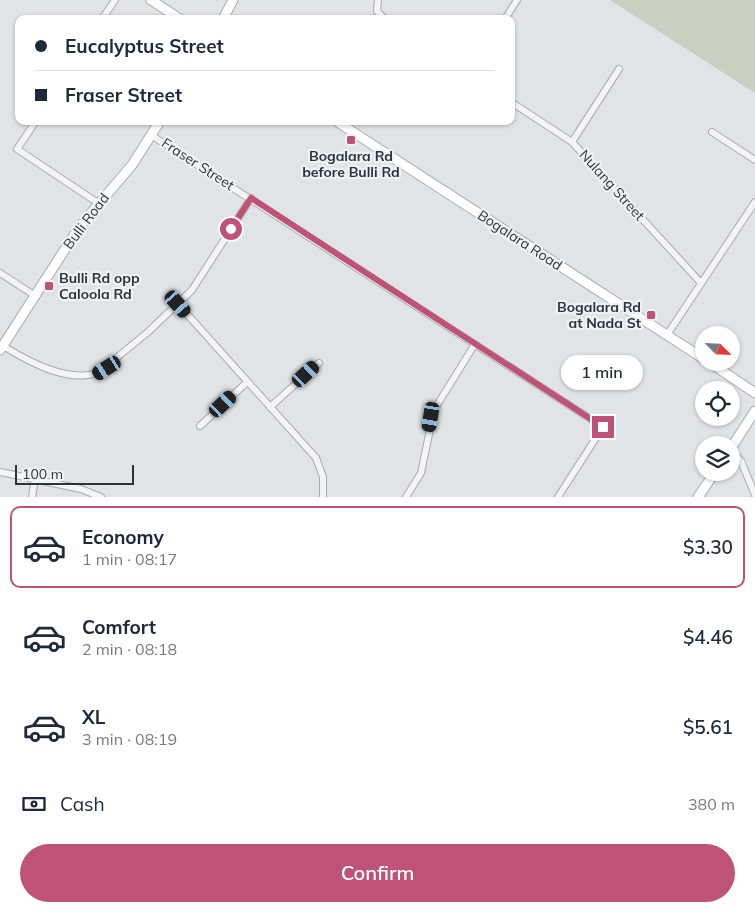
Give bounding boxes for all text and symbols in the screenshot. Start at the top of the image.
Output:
text: Eucalyptus Street [65,34,224,58]
text: Fraser Street [65,83,182,107]
street label: Fraser Street [158,134,238,194]
marker: Bogalara Rd before Bulli Rd [345,134,357,146]
street label: Nulang Street [575,146,649,224]
place label: Bogalara Rd before Bulli Rd [302,147,400,181]
street label: Bulli Road [59,189,113,253]
street label: Bogalara Road [474,206,566,274]
route start [220,218,242,240]
place label: Bulli Rd opp Caloola Rd [59,269,140,303]
marker: Bulli Rd opp Caloola Rd [43,280,55,292]
car [162,288,193,320]
place label: Bogalara Rd at Nada St [557,298,642,332]
marker: Bogalara Rd at Nada St [645,309,657,321]
north arrow [695,326,740,371]
map controls [695,326,740,481]
car [90,354,123,382]
callout: 1 min [562,354,644,390]
car [289,358,322,390]
text: 1 min [581,362,623,382]
button: locate [695,381,740,426]
car [206,388,239,420]
car [421,401,440,433]
route end [592,416,614,438]
button: layers [695,436,740,481]
scale bar [15,462,134,485]
text: 100 m [22,465,63,483]
icon: car [22,525,67,570]
text: Economy [82,525,164,549]
text: $3.30 [683,535,733,559]
text: 1 min · 08:17 [82,549,177,569]
icon: car [22,615,67,660]
text: Comfort [82,615,156,639]
text: $4.46 [683,625,733,649]
text: 2 min · 08:18 [82,639,177,659]
icon: car [22,705,67,750]
text: XL [82,705,105,729]
text: $5.61 [683,715,733,739]
text: 3 min · 08:19 [82,729,177,749]
icon: cash [20,790,48,818]
text: Cash [60,792,105,816]
text: 380 m [688,794,735,814]
button: Confirm [20,844,735,902]

